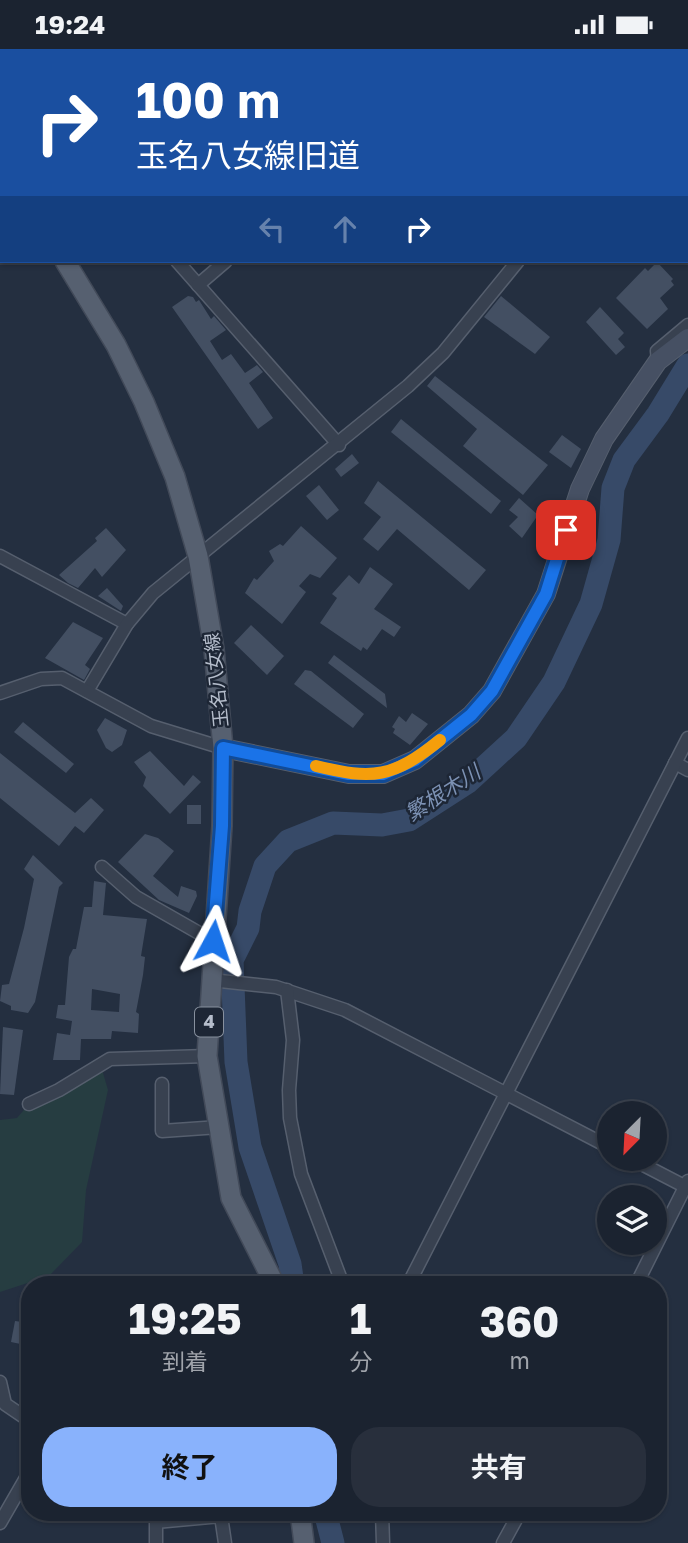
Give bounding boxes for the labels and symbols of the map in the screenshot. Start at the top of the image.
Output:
pin [536,500,596,560]
street label: 玉名八女線 [199,632,232,729]
water label: 繁根木川 [400,757,486,826]
position arrow [176,904,250,978]
road number: 4 [195,1007,223,1037]
north arrow [597,1101,667,1171]

